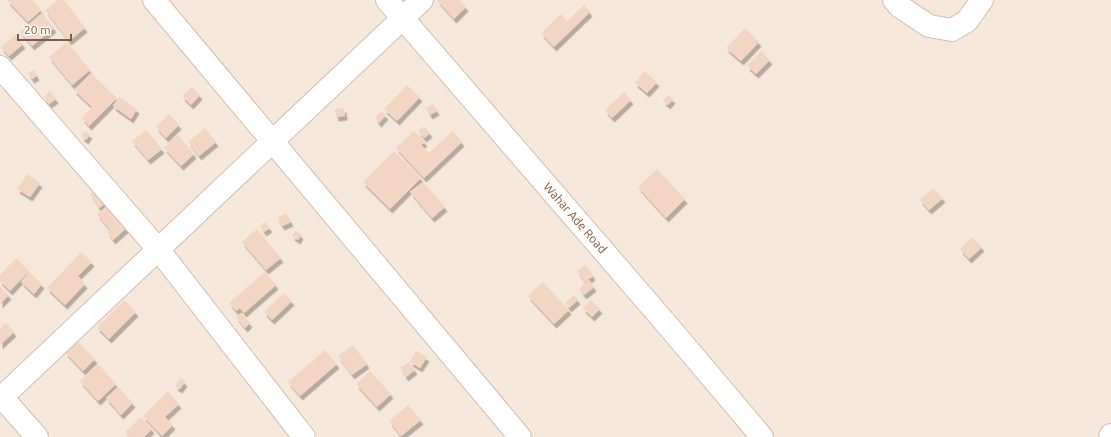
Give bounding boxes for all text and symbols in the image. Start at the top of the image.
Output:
scale bar [18,16,71,42]
text: 20 m [24,23,51,36]
street label: Wahar Ade Road [541,180,610,256]

